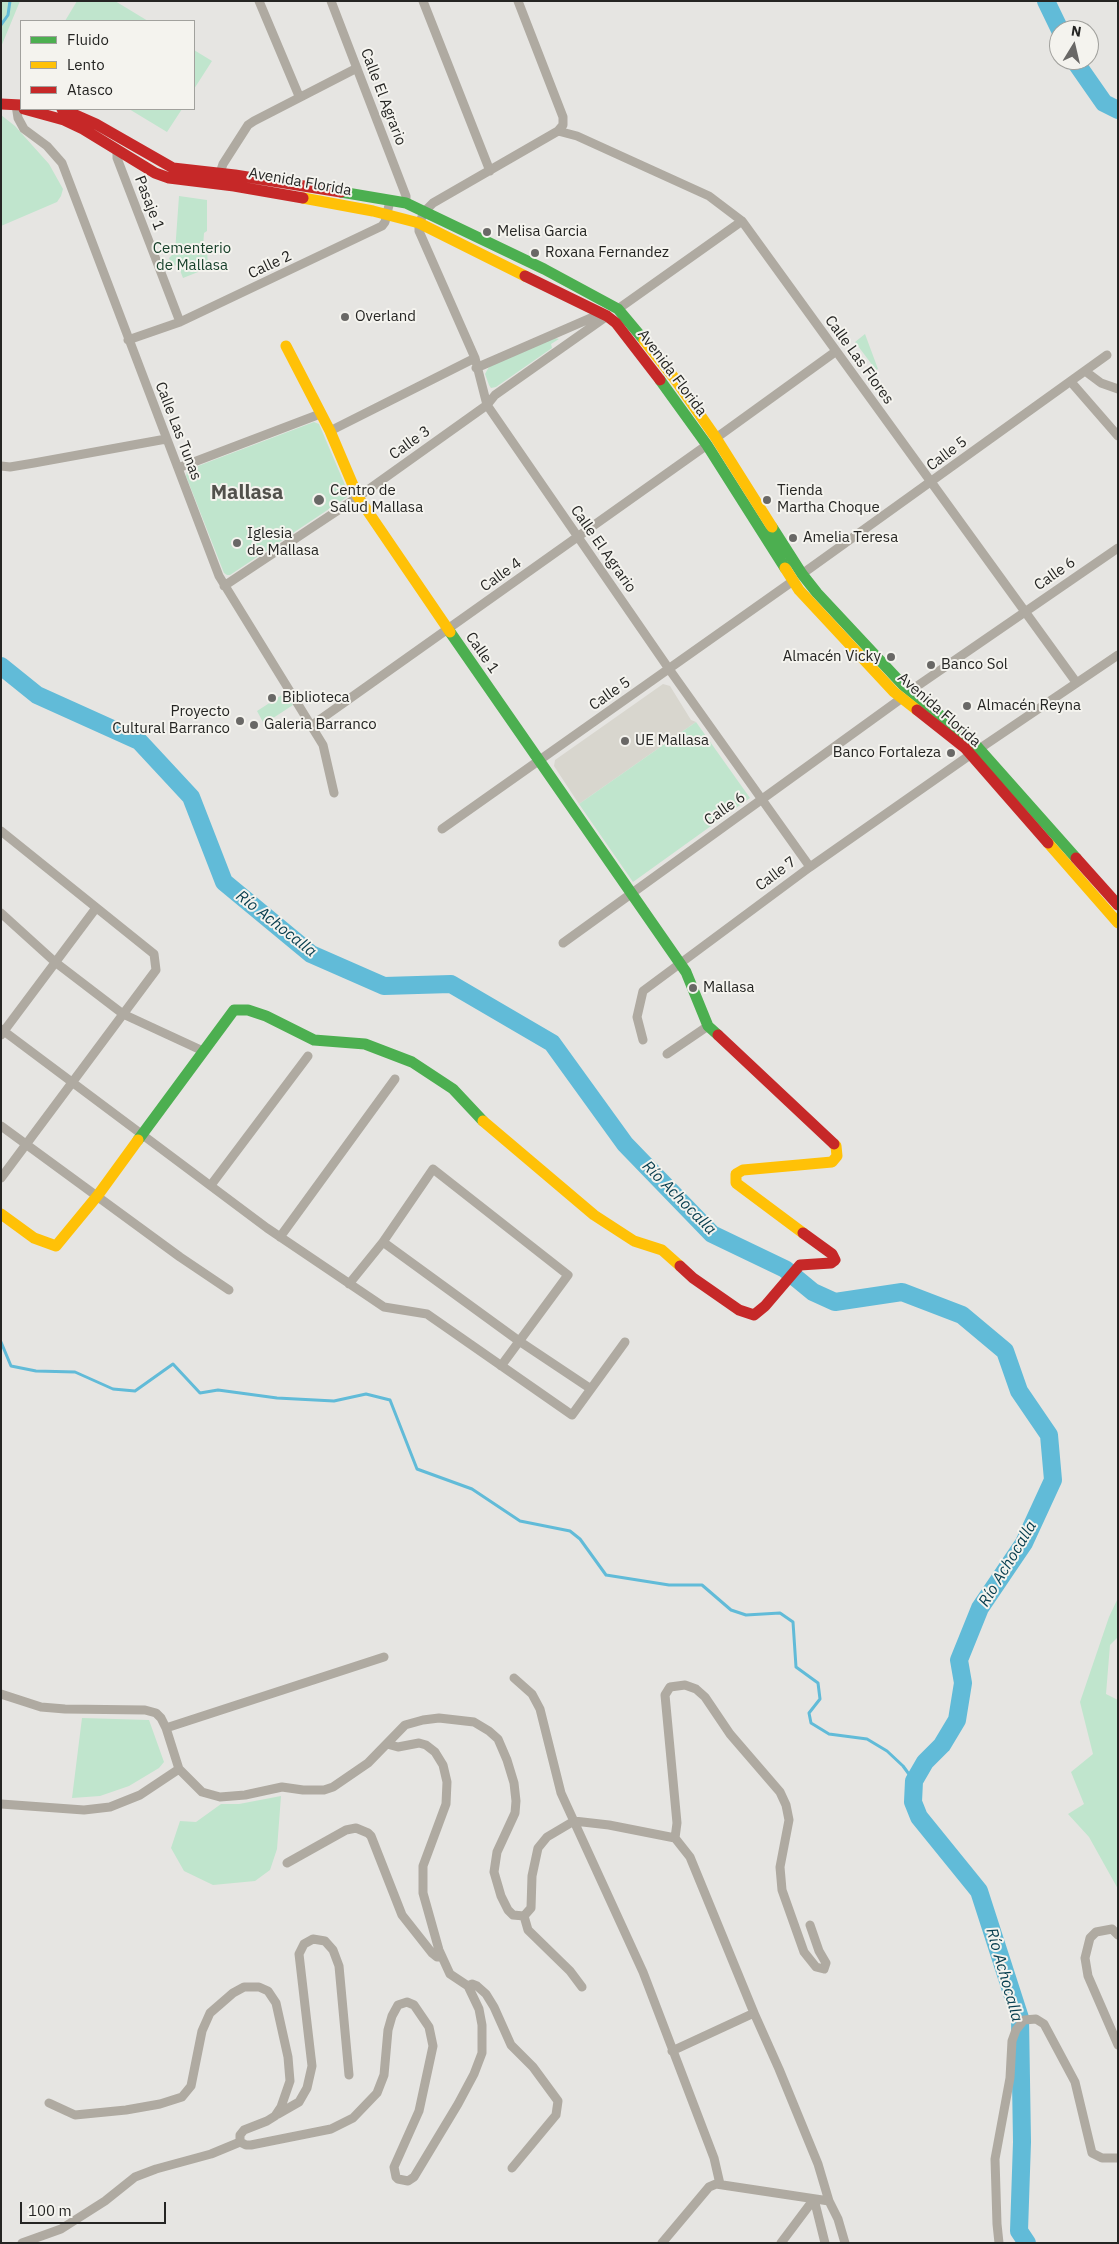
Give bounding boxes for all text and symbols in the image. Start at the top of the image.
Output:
legend [20,20,195,110]
north arrow [1049,20,1099,70]
text: N [1070,21,1083,41]
text: Fluido [67,30,109,49]
street label: Calle El Agrario [356,46,410,148]
text: Lento [67,55,105,74]
text: Atasco [67,80,113,99]
street label: Avenida Florida [247,164,353,200]
street label: Pasaje 1 [130,173,168,233]
place label: Melisa Garcia [497,223,587,241]
marker: Melisa Garcia [481,226,493,238]
park label: Cementerio de Mallasa [153,240,231,275]
place label: Roxana Fernandez [545,244,669,262]
street label: Calle 2 [245,247,295,283]
marker: Roxana Fernandez [529,247,541,259]
place label: Overland [355,308,416,326]
marker: Overland [339,311,351,323]
street label: Calle Las Flores [821,312,897,408]
street label: Avenida Florida [633,326,711,420]
street label: Calle Las Tunas [151,379,205,483]
street label: Calle 3 [386,422,434,464]
street label: Calle 5 [923,433,971,475]
district label: Mallasa [211,481,283,505]
place label: Centro de Salud Mallasa [330,482,423,517]
place label: Tienda Martha Choque [777,482,880,517]
marker: Centro de Salud Mallasa [312,493,326,507]
marker: Tienda Martha Choque [761,494,773,506]
street label: Calle El Agrario [566,502,640,596]
place label: Iglesia de Mallasa [247,525,319,560]
place label: Amelia Teresa [803,529,898,547]
marker: Amelia Teresa [787,532,799,544]
marker: Iglesia de Mallasa [231,537,243,549]
street label: Calle 6 [1031,553,1079,595]
street label: Calle 4 [477,554,525,596]
street label: Calle 1 [461,629,503,677]
place label: Almacén Vicky [783,648,881,666]
marker: Almacén Vicky [885,651,897,663]
place label: Banco Sol [941,656,1008,674]
marker: Banco Sol [925,659,937,671]
street label: Avenida Florida [894,669,984,751]
street label: Calle 5 [586,673,634,715]
place label: Biblioteca [282,689,349,707]
marker: Biblioteca [266,692,278,704]
place label: Almacén Reyna [977,697,1081,715]
marker: Almacén Reyna [961,700,973,712]
place label: Proyecto Cultural Barranco [112,703,230,738]
marker: Proyecto Cultural Barranco [234,715,246,727]
place label: Galeria Barranco [264,716,377,734]
marker: Galeria Barranco [248,719,260,731]
place label: UE Mallasa [635,732,709,750]
marker: UE Mallasa [619,735,631,747]
place label: Banco Fortaleza [833,744,941,762]
marker: Banco Fortaleza [945,747,957,759]
street label: Calle 6 [701,788,749,830]
street label: Calle 7 [752,853,800,895]
water label: Río Achocalla [232,887,320,961]
place label: Mallasa [703,979,755,997]
marker: Mallasa [687,982,699,994]
water label: Río Achocalla [638,1157,720,1239]
water label: Río Achocalla [975,1518,1041,1610]
water label: Río Achocalla [981,1926,1027,2024]
scale bar [22,2192,169,2224]
text: 100 m [28,2201,72,2220]

